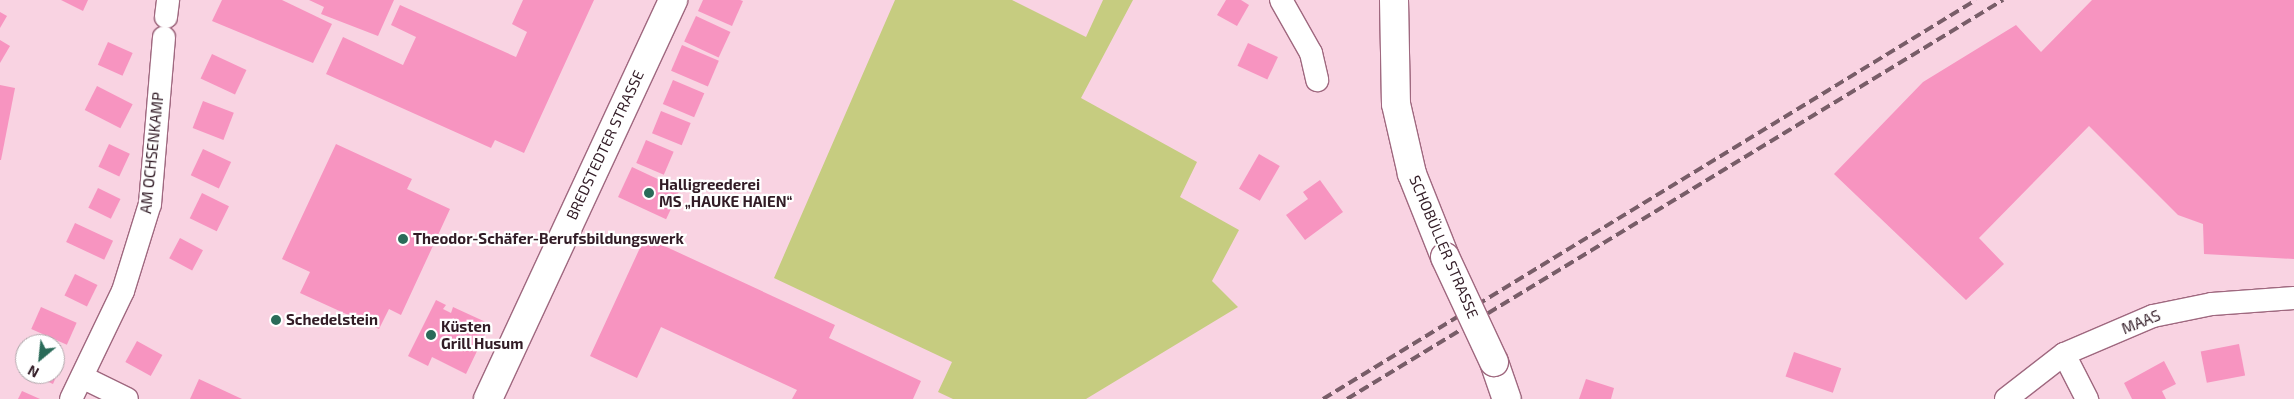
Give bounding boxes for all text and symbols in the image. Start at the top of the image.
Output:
street label: BREDSTEDTER STRASSE [562,67,648,223]
street label: AM OCHSENKAMP [137,91,167,215]
street label: SCHOBÜLLER STRASSE [1406,173,1482,321]
place label: Halligreederei MS „HAUKE HAIEN“ [659,175,792,210]
marker: Halligreederei MS „HAUKE HAIEN“ [643,187,655,199]
place label: Theodor-Schäfer-Berufsbildungswerk [413,230,684,248]
marker: Theodor-Schäfer-Berufsbildungswerk [397,233,409,245]
street label: MAAS [2119,306,2163,338]
place label: Schedelstein [286,311,378,329]
marker: Schedelstein [270,314,282,326]
place label: Küsten Grill Husum [441,317,524,352]
marker: Küsten Grill Husum [425,329,437,341]
north arrow [15,334,65,384]
text: N [25,362,42,382]

